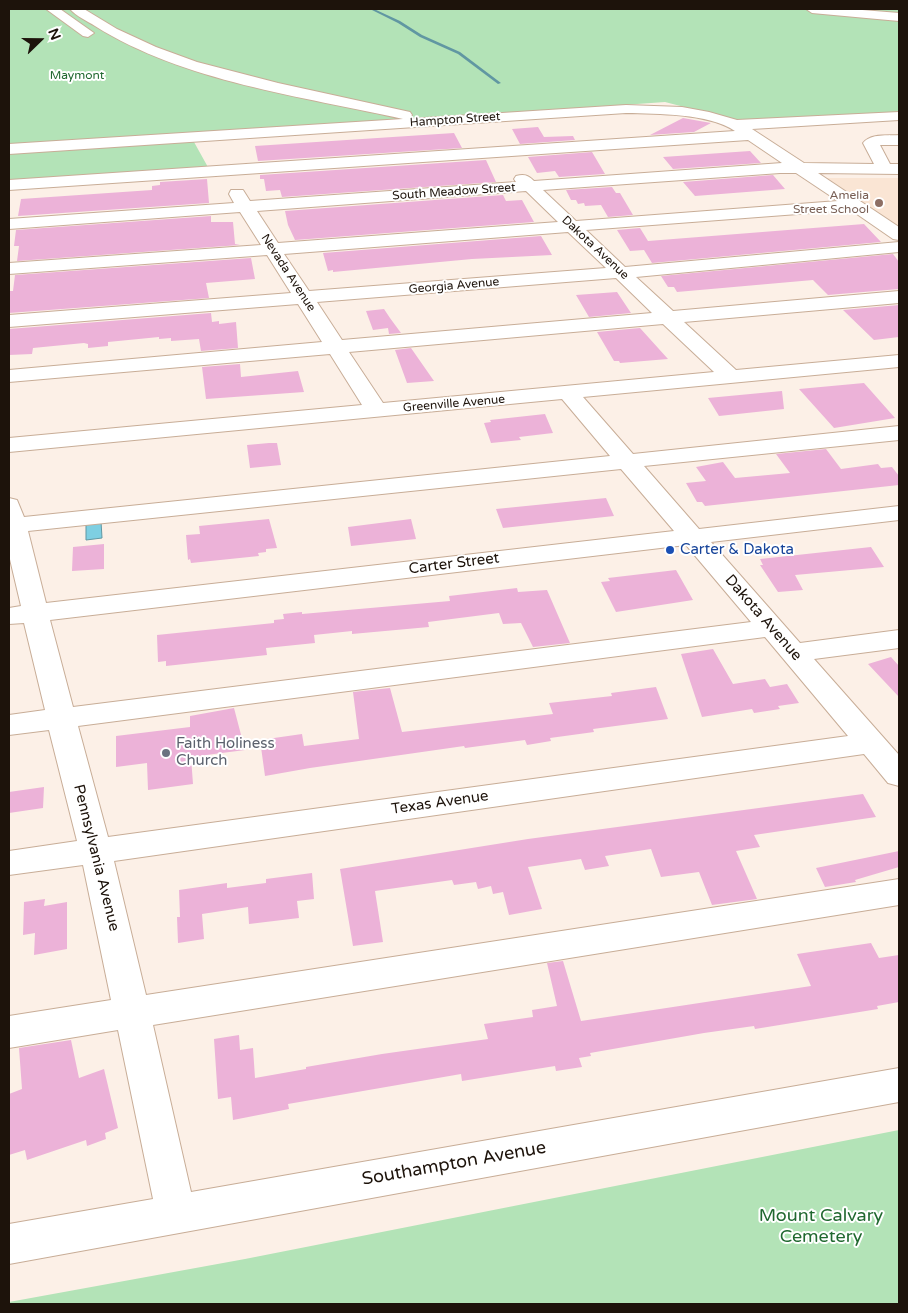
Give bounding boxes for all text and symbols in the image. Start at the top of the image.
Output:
north arrow [15,15,65,65]
text: N [44,26,64,43]
park label: Maymont [50,69,104,83]
street label: Hampton Street [409,110,501,130]
street label: South Meadow Street [392,181,516,203]
place label: Amelia Street School [793,189,869,217]
marker: Amelia Street School [873,197,885,209]
street label: Dakota Avenue [558,213,632,283]
street label: Nevada Avenue [258,231,318,315]
street label: Georgia Avenue [408,275,500,297]
street label: Greenville Avenue [402,392,506,416]
place label: Carter & Dakota [680,541,794,559]
marker: Carter & Dakota [664,544,676,556]
street label: Carter Street [408,550,500,578]
street label: Dakota Avenue [721,571,805,665]
place label: Faith Holiness Church [176,735,275,770]
marker: Faith Holiness Church [160,747,172,759]
street label: Pennsylvania Avenue [69,783,123,933]
street label: Texas Avenue [390,787,490,819]
street label: Southampton Avenue [360,1137,548,1191]
park label: Mount Calvary Cemetery [759,1205,883,1248]

